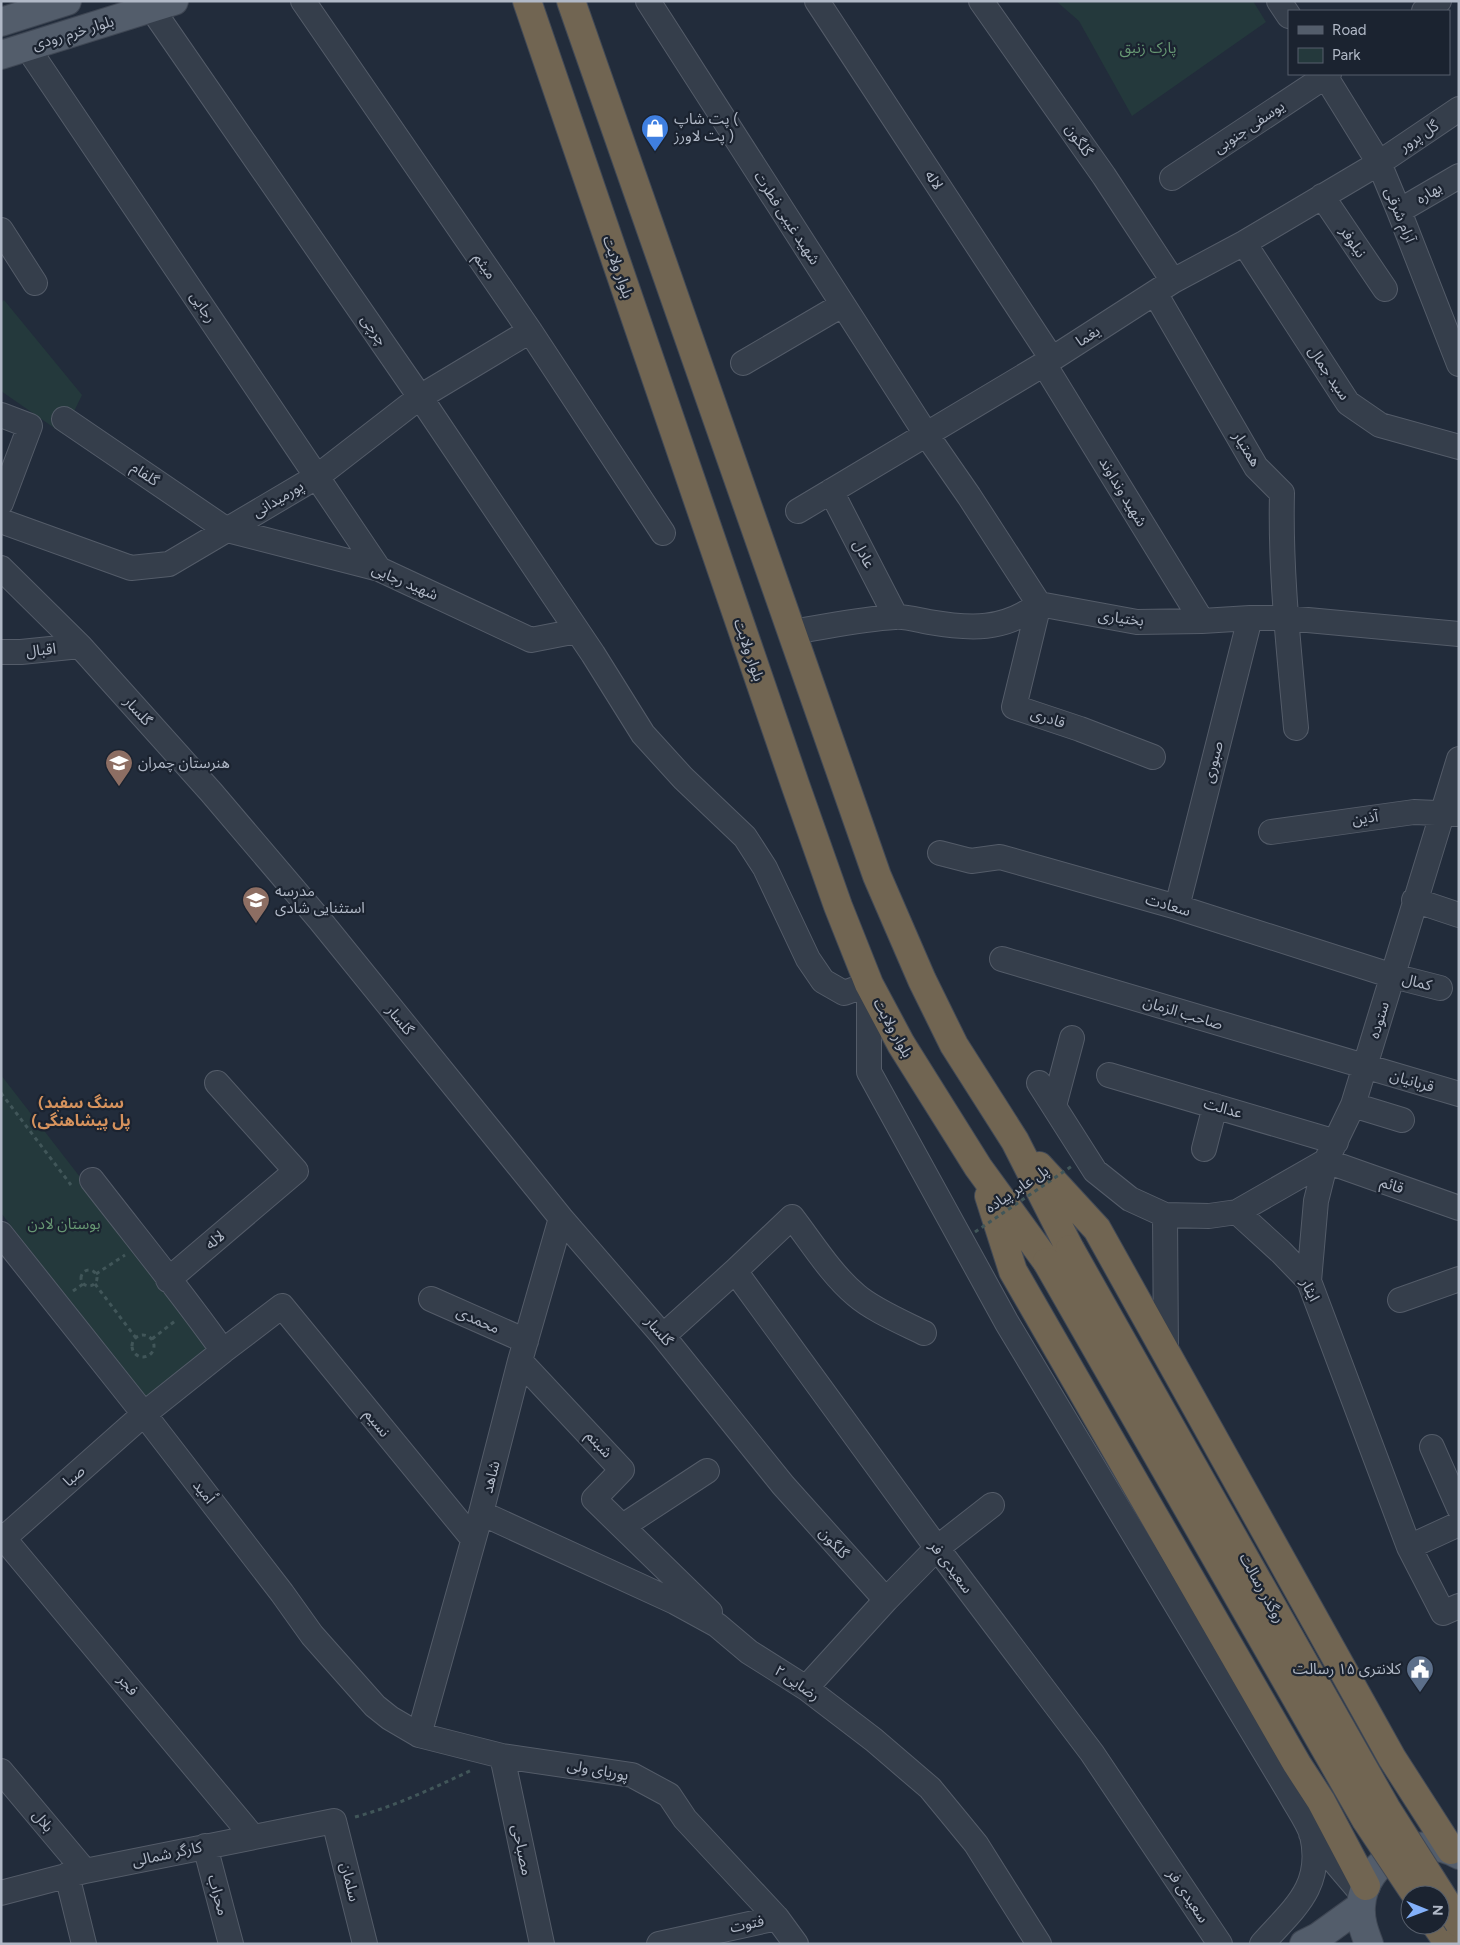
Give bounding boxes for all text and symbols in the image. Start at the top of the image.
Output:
legend [1288,10,1450,75]
street label: بلوار خرم رودی [30,12,117,56]
text: Road [1332,21,1367,39]
park label: پارک زنبق [1120,39,1176,58]
text: Park [1332,46,1361,64]
street label: یوسفی جنوبی [1210,97,1288,157]
place label: پت شاپ ( پت لاورز ) [673,110,739,146]
shop icon: پت شاپ ( پت لاورز ) [640,113,670,152]
street label: گل پرور [1395,116,1443,157]
street label: گلگون [1061,120,1097,160]
street label: لاله [921,167,947,193]
street label: شهید غیبی فطرت [750,168,824,268]
street label: بهاره [1413,178,1445,208]
street label: آرام شرقی [1379,185,1419,247]
street label: نیلوفر [1336,222,1370,261]
street label: بلوار ولایت [599,233,637,301]
street label: میثم [468,250,500,284]
street label: رجایی [186,288,220,326]
street label: چرچی [356,311,391,350]
street label: یغما [1072,322,1104,350]
street label: سید جمال [1304,343,1354,404]
street label: همتیار [1229,427,1265,470]
street label: شهید ونداوند [1095,454,1151,530]
street label: گلفام [127,458,163,492]
street label: پورمیدانی [249,477,307,522]
street label: عادل [849,537,879,572]
street label: شهید رجایی [369,560,441,604]
street label: بختیاری [1097,606,1145,630]
street label: بلوار ولایت [730,616,768,684]
street label: اقبال [25,639,57,661]
street label: گلسار [119,692,156,730]
street label: قادری [1029,704,1068,732]
street label: صبوری [1199,739,1227,785]
school or university icon: هنرستان چمران [104,748,134,787]
place label: هنرستان چمران [138,754,230,773]
street label: آذین [1351,807,1380,829]
place label: مدرسه استثنایی شادی [275,882,365,917]
school or university icon: مدرسه استثنایی شادی [241,885,271,924]
street label: سعادت [1143,890,1193,920]
street label: کمال [1400,970,1434,995]
street label: صاحب الزمان [1141,992,1225,1034]
street label: بلوار ولایت [869,995,917,1061]
street label: ستوده [1365,999,1393,1041]
street label: گلسار [382,1001,418,1039]
street label: قربانیان [1388,1066,1436,1096]
district label: (سنگ سفید (پل پیشاهنگی [31,1093,131,1131]
street label: عدالت [1202,1094,1245,1122]
street label: پل عابر پیاده [982,1161,1053,1218]
street label: قائم [1377,1173,1406,1199]
park label: بوستان لادن [28,1215,100,1233]
street label: لاله [202,1227,228,1253]
street label: ایثار [1296,1275,1323,1305]
street label: محمدی [454,1303,502,1337]
street label: گلسار [641,1312,677,1350]
street label: نسیم [359,1405,394,1442]
street label: شبنم [581,1427,616,1463]
street label: شاهد [478,1459,504,1495]
street label: صبا [59,1462,89,1490]
street label: اُمید [189,1475,221,1507]
street label: گلگون [815,1524,853,1563]
street label: سعیدی فر [925,1536,977,1597]
street label: روگذر رسالت [1235,1550,1289,1626]
public building icon: کلانتری ۱۵ رسالت [1405,1654,1435,1693]
place label: کلانتری ۱۵ رسالت [1293,1660,1402,1678]
street label: رضایی ۲ [771,1661,823,1705]
street label: فجر [113,1670,142,1700]
street label: پوریای ولی [566,1756,630,1785]
street label: بلال [29,1806,57,1836]
street label: مصباحی [508,1823,536,1877]
street label: کارگر شمالی [130,1838,204,1870]
street label: سلمان [336,1861,364,1904]
street label: سعیدی فر [1163,1865,1213,1926]
street label: محراب [204,1873,232,1917]
north arrow [1400,1885,1450,1935]
text: N [1429,1905,1446,1916]
street label: فتوت [728,1912,766,1936]

